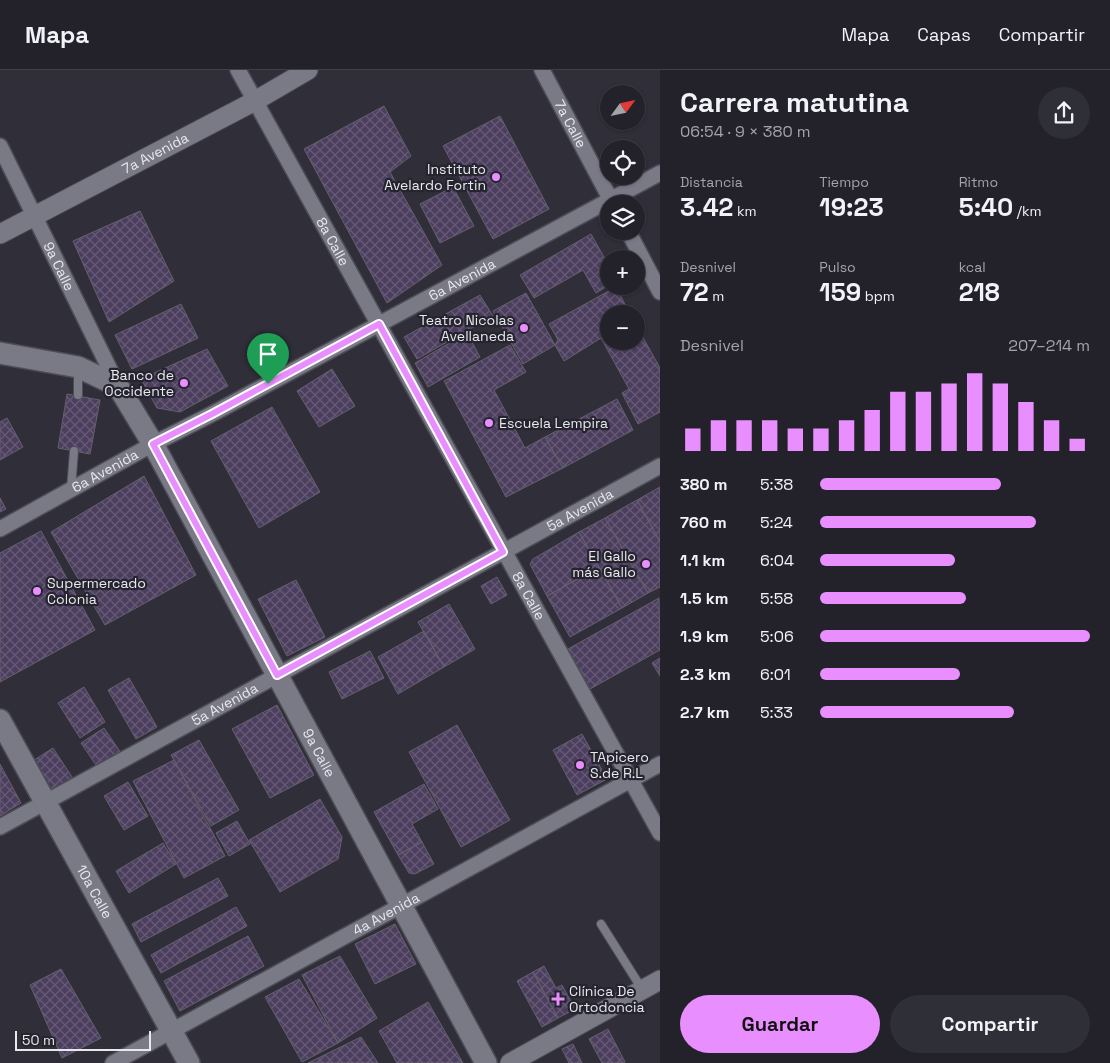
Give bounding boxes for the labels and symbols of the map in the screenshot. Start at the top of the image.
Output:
north arrow [600,85,645,130]
street label: 7a Calle [550,97,591,151]
street label: 7a Avenida [119,128,192,178]
place label: Instituto Avelardo Fortin [384,160,486,194]
marker: Instituto Avelardo Fortin [490,171,502,183]
street label: 8a Calle [312,214,353,269]
street label: 9a Calle [39,239,79,294]
street label: 6a Avenida [425,254,498,305]
place label: Teatro Nicolas Avellaneda [419,311,514,345]
marker: Teatro Nicolas Avellaneda [518,322,530,334]
pin [247,333,289,384]
place label: Banco de Occidente [104,366,174,400]
marker: Banco de Occidente [178,377,190,389]
place label: Escuela Lempira [499,414,608,432]
marker: Escuela Lempira [483,417,495,429]
street label: 6a Avenida [68,445,141,496]
street label: 5a Avenida [544,484,616,535]
place label: El Gallo más Gallo [572,547,636,581]
marker: El Gallo más Gallo [640,558,652,570]
street label: 8a Calle [508,569,549,623]
place label: Supermercado Colonia [47,574,146,608]
marker: Supermercado Colonia [31,585,43,597]
street label: 5a Avenida [188,679,261,730]
street label: 9a Calle [299,725,340,780]
place label: TApicero S.de R.L [590,748,649,782]
marker: TApicero S.de R.L [574,759,586,771]
street label: 10a Calle [73,862,117,922]
street label: 4a Avenida [349,888,422,939]
place label: Clínica De Ortodoncia [569,982,645,1016]
marker: Clínica De Ortodoncia [551,992,565,1006]
scale bar [15,1028,151,1051]

